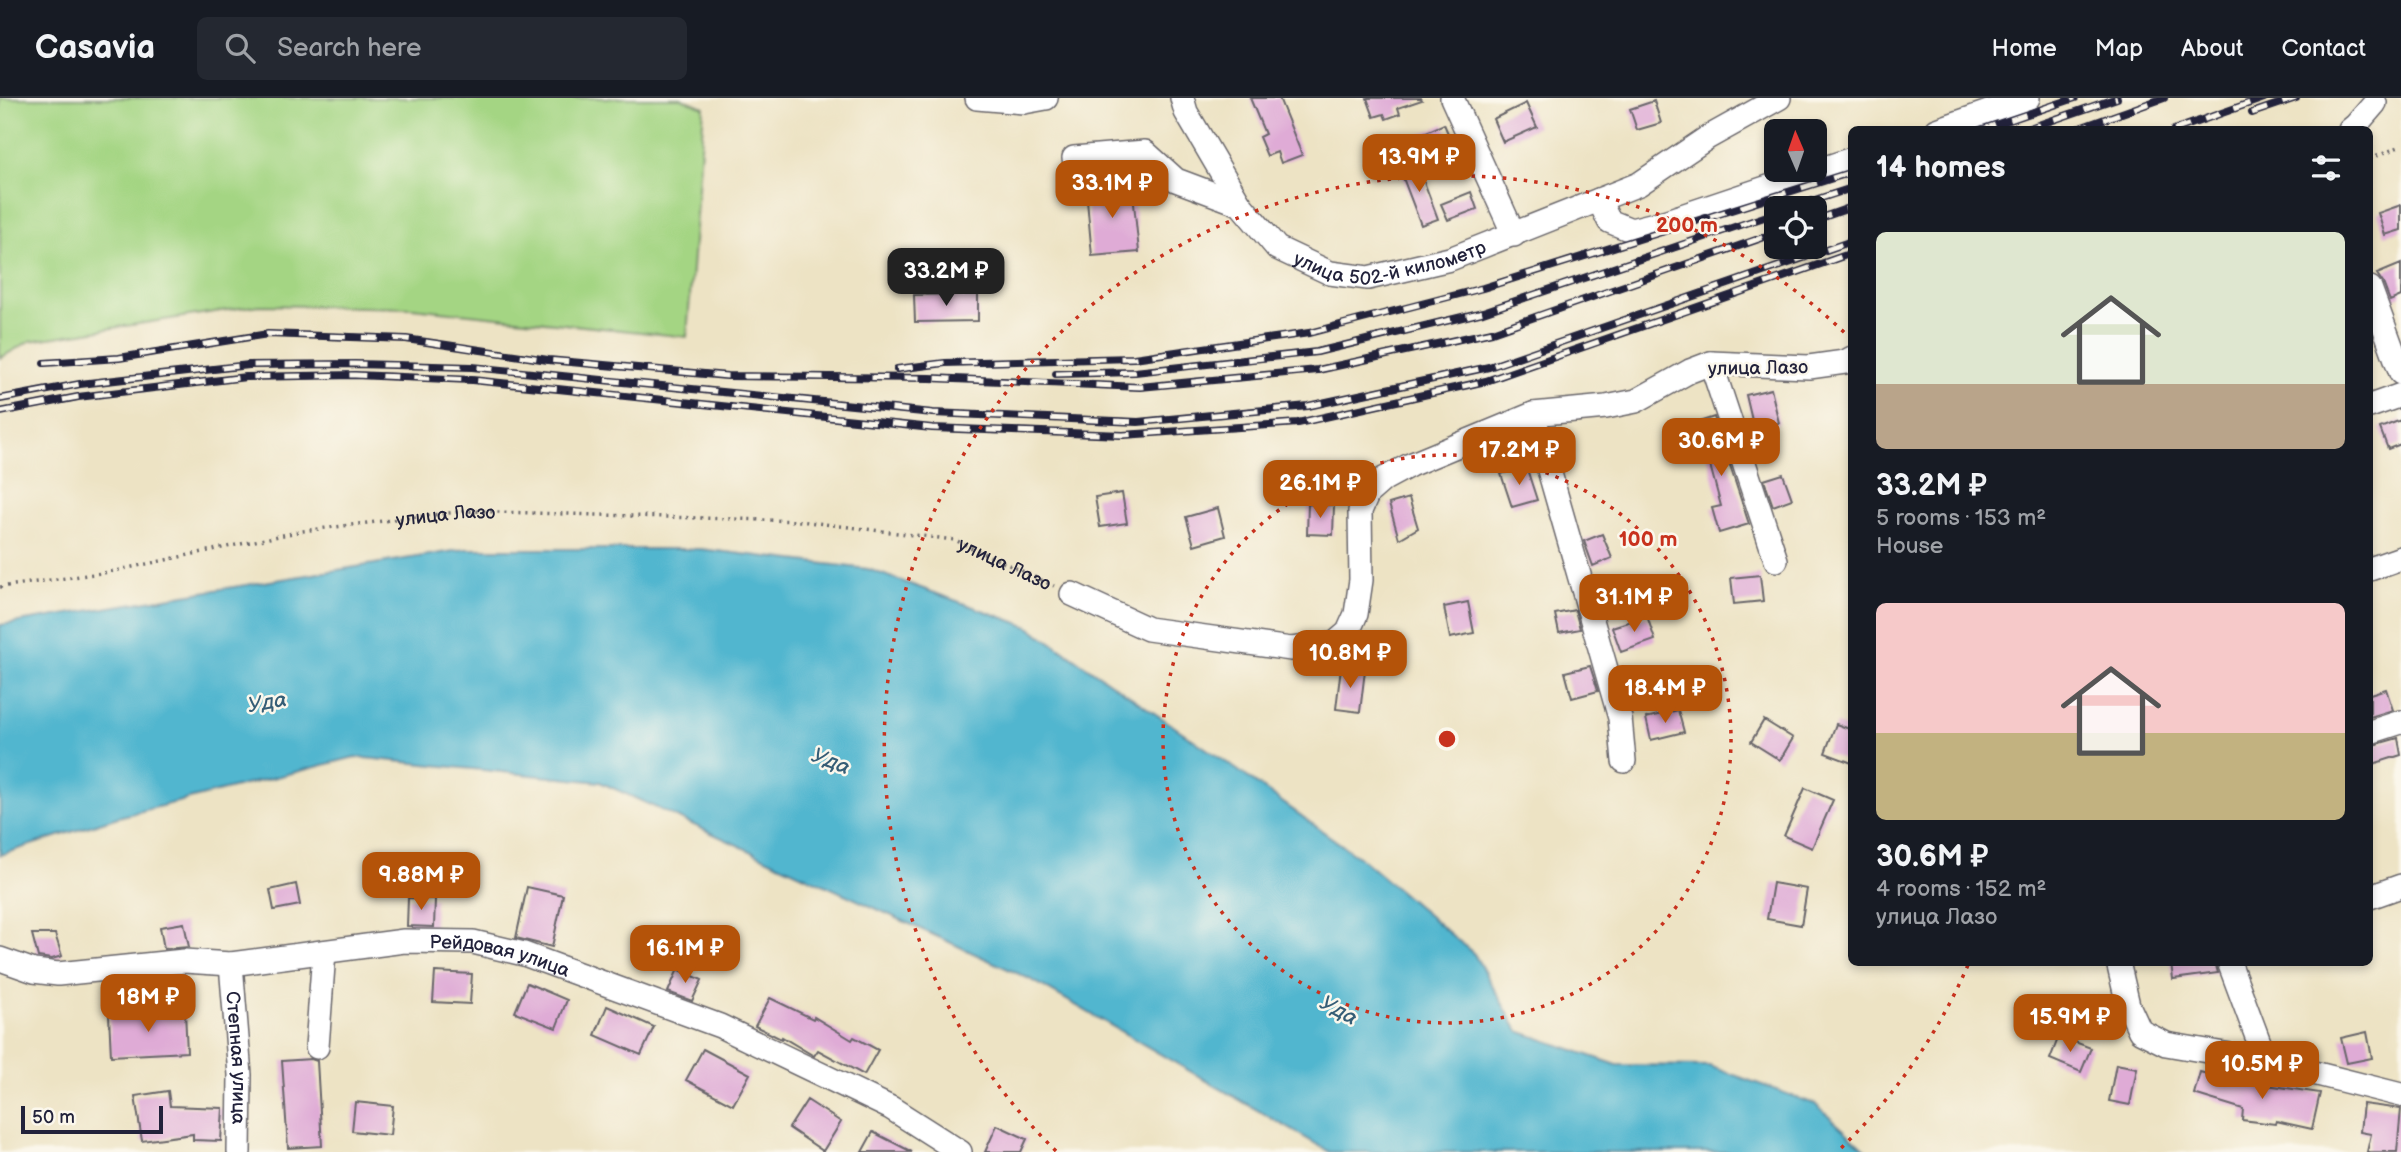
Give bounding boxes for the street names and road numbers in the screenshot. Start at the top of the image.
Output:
street label: улица 502-й километр [1290,236,1490,291]
street label: улица Лазо [1708,356,1808,381]
street label: улица Лазо [395,501,496,532]
street label: улица Лазо [954,533,1055,596]
street label: Рейдовая улица [429,931,573,983]
street label: Степная улица [220,990,250,1125]

